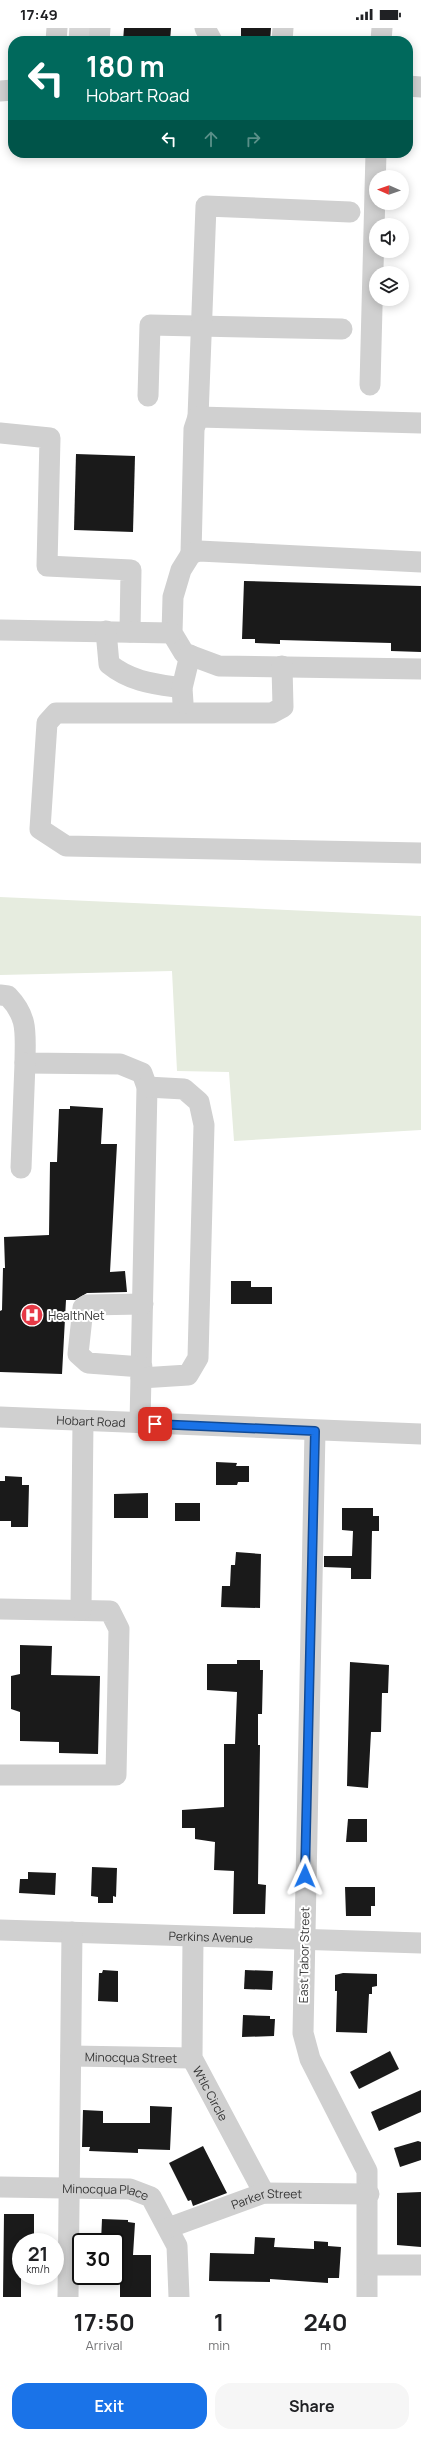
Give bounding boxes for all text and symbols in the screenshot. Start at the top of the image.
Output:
text: 17:49 [20,4,58,25]
text: 180 m [86,47,165,85]
icon: left [20,52,72,104]
text: Hobart Road [86,83,190,107]
icon: left [158,128,180,150]
icon: ahead [200,128,222,150]
icon: right [242,128,264,150]
north arrow [369,170,409,210]
map controls [369,170,409,306]
button: sound [369,218,409,258]
button: layers [369,266,409,306]
hospital icon: HealthNet [19,1302,45,1328]
place label: HealthNet [48,1307,105,1324]
pin [138,1407,172,1441]
street label: Hobart Road [56,1411,126,1431]
icon: arrive [144,1413,166,1435]
position arrow [284,1855,326,1897]
street label: East Tabor Street [295,1907,313,2003]
street label: Perkins Avenue [169,1927,253,1946]
street label: Minocqua Street [85,2048,178,2066]
street label: Wtlc Circle [189,2063,232,2124]
street label: Minocqua Place [62,2179,151,2204]
street label: Parker Street [229,2185,303,2213]
speed limit sign: 30 [72,2233,124,2285]
text: 21 [28,2240,48,2267]
text: km/h [26,2262,50,2276]
text: 17:50 [73,2305,135,2338]
text: 1 [214,2305,224,2338]
text: 240 [303,2305,348,2338]
text: Arrival [86,2336,123,2354]
text: min [208,2336,230,2354]
text: m [320,2336,331,2354]
button: Exit [12,2383,207,2429]
button: Share [215,2383,409,2429]

